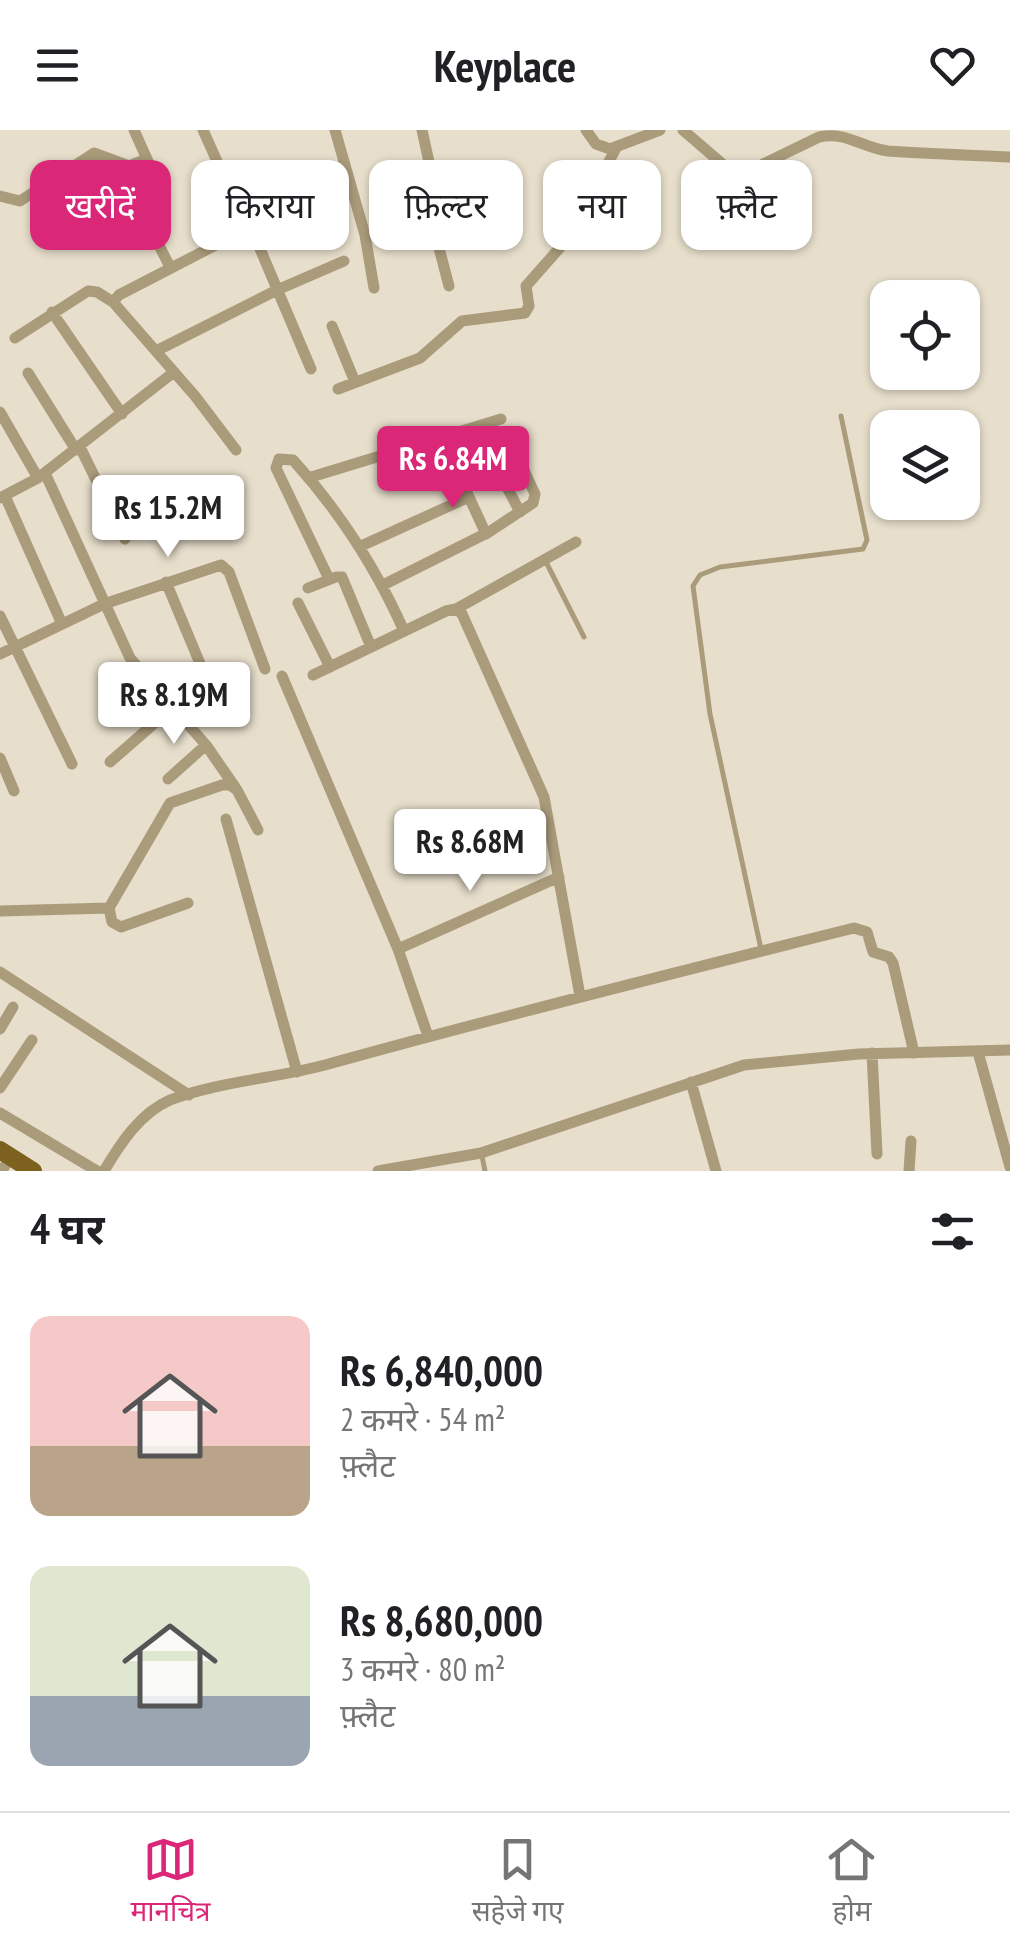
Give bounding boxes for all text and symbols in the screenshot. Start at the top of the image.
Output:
text: Keyplace [434,36,576,94]
icon: menu [30,38,85,93]
icon: heart [925,38,980,93]
chip: खरीदें [30,160,171,250]
chip: किराया [191,160,349,250]
chip: फ़िल्टर [369,160,523,250]
chip: नया [543,160,661,250]
chip: फ़्लैट [681,160,812,250]
map controls [870,280,980,520]
button: locate [870,280,980,390]
button: layers [870,410,980,520]
pin: Rs 6.84M [350,426,556,511]
text: Rs 6.84M [399,437,507,479]
pin: Rs 15.2M [65,475,271,560]
text: Rs 15.2M [114,486,222,528]
pin: Rs 8.19M [71,662,277,747]
text: Rs 8.19M [120,673,228,715]
pin: Rs 8.68M [367,809,573,894]
text: Rs 8.68M [416,820,524,862]
text: 4 घर [30,1201,104,1256]
icon: filters [925,1204,980,1259]
text: Rs 6,840,000 [340,1343,543,1398]
icon: home [110,1356,230,1476]
text: 2 कमरे · 54 m² [340,1398,505,1440]
text: फ़्लैट [340,1444,395,1486]
text: Rs 8,680,000 [340,1593,543,1648]
icon: home [110,1606,230,1726]
text: 3 कमरे · 80 m² [340,1648,505,1690]
text: फ़्लैट [340,1694,395,1736]
tab: मानचित्र [131,1832,211,1932]
tab: सहेजे गए [472,1832,563,1932]
tab: होम [824,1832,879,1932]

